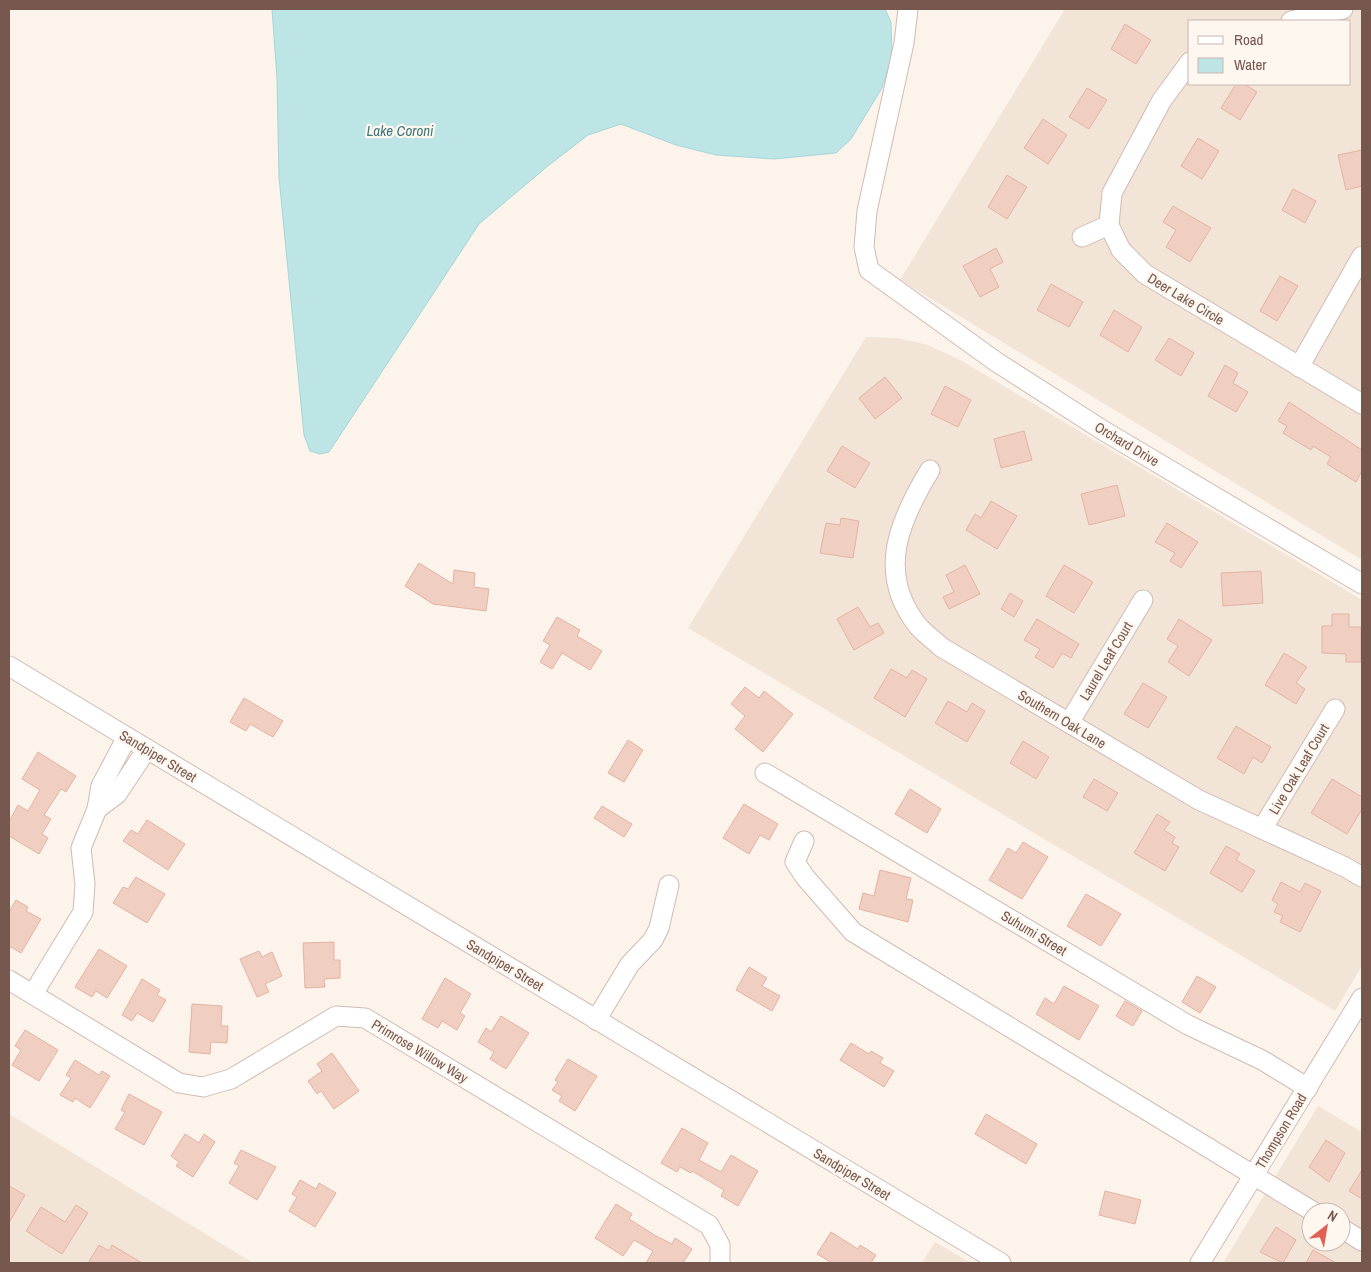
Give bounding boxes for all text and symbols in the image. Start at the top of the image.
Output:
legend [1188,20,1351,85]
text: Road [1234,29,1263,50]
text: Water [1234,54,1266,75]
water label: Lake Coroni [366,120,434,141]
street label: Deer Lake Circle [1144,269,1228,329]
street label: Orchard Drive [1091,418,1163,470]
street label: Laurel Leaf Court [1075,618,1137,704]
street label: Southern Oak Lane [1015,686,1109,752]
street label: Live Oak Leaf Court [1265,720,1333,818]
street label: Sandpiper Street [116,726,200,786]
street label: Suhumi Street [998,906,1070,960]
street label: Sandpiper Street [463,935,547,995]
street label: Primrose Willow Way [369,1015,472,1087]
street label: Thompson Road [1251,1090,1311,1172]
street label: Sandpiper Street [810,1144,894,1204]
north arrow [1301,1202,1351,1252]
text: N [1325,1206,1341,1226]

